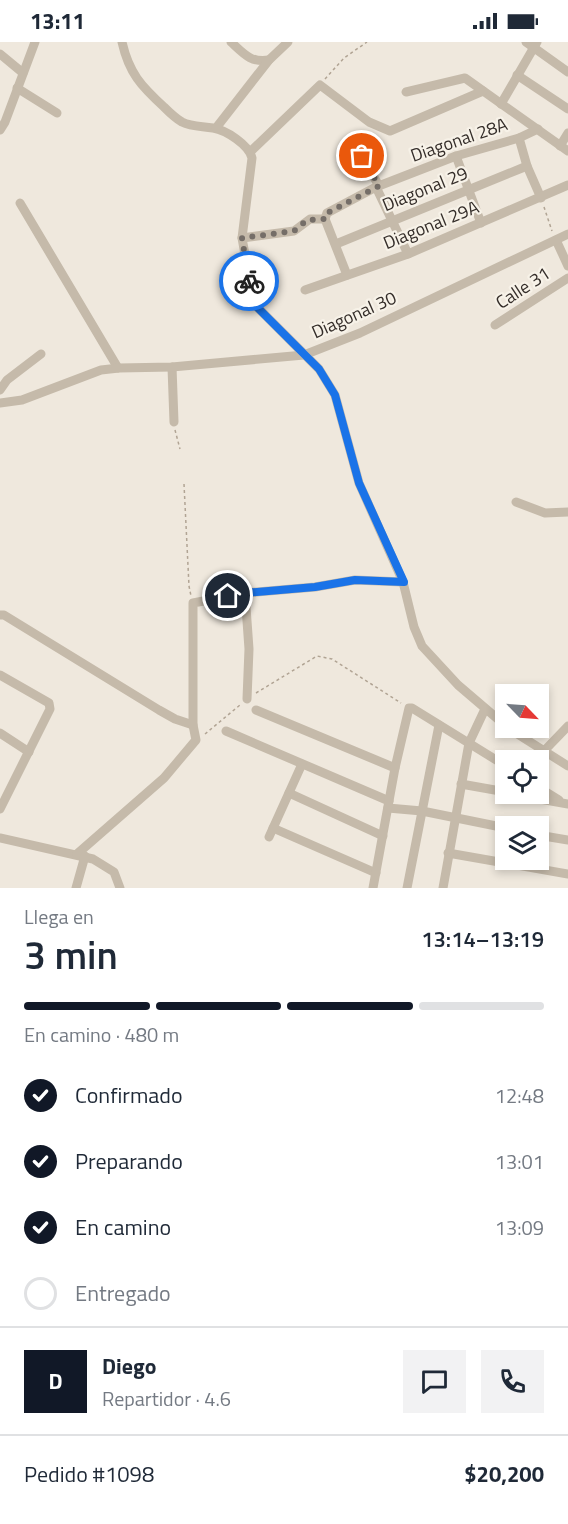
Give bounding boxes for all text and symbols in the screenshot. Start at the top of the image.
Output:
text: 13:11 [30,4,85,38]
street label: Diagonal 28A [407,110,511,169]
pin [336,130,387,181]
icon: bag [345,139,378,172]
street label: Diagonal 29 [378,159,472,218]
street label: Diagonal 29A [379,193,483,256]
courier [219,251,279,311]
street label: Calle 31 [490,260,555,315]
icon: bike [233,265,266,298]
street label: Diagonal 30 [307,284,401,345]
pin [202,570,253,621]
icon: home [211,579,244,612]
north arrow [495,684,549,738]
map controls [495,684,549,870]
button: locate [495,750,549,804]
button: layers [495,816,549,870]
text: Llega en [24,901,94,932]
text: 13:14–13:19 [421,922,544,956]
text: 3 min [24,925,118,984]
text: En camino · 480 m [24,1019,179,1050]
text: Confirmado [75,1078,183,1112]
icon: check [24,1079,57,1112]
text: 12:48 [495,1080,544,1111]
text: Preparando [75,1144,183,1178]
icon: check [24,1145,57,1178]
text: 13:01 [495,1146,544,1177]
text: En camino [75,1210,171,1244]
icon: check [24,1211,57,1244]
text: 13:09 [495,1212,544,1243]
text: Entregado [75,1276,171,1310]
text: Diego [102,1349,156,1383]
button: chat [403,1350,466,1413]
button: phone [481,1350,544,1413]
text: D [48,1364,63,1398]
text: Repartidor · 4.6 [102,1383,231,1414]
text: Pedido #1098 [24,1457,154,1491]
text: $20,200 [464,1457,544,1491]

